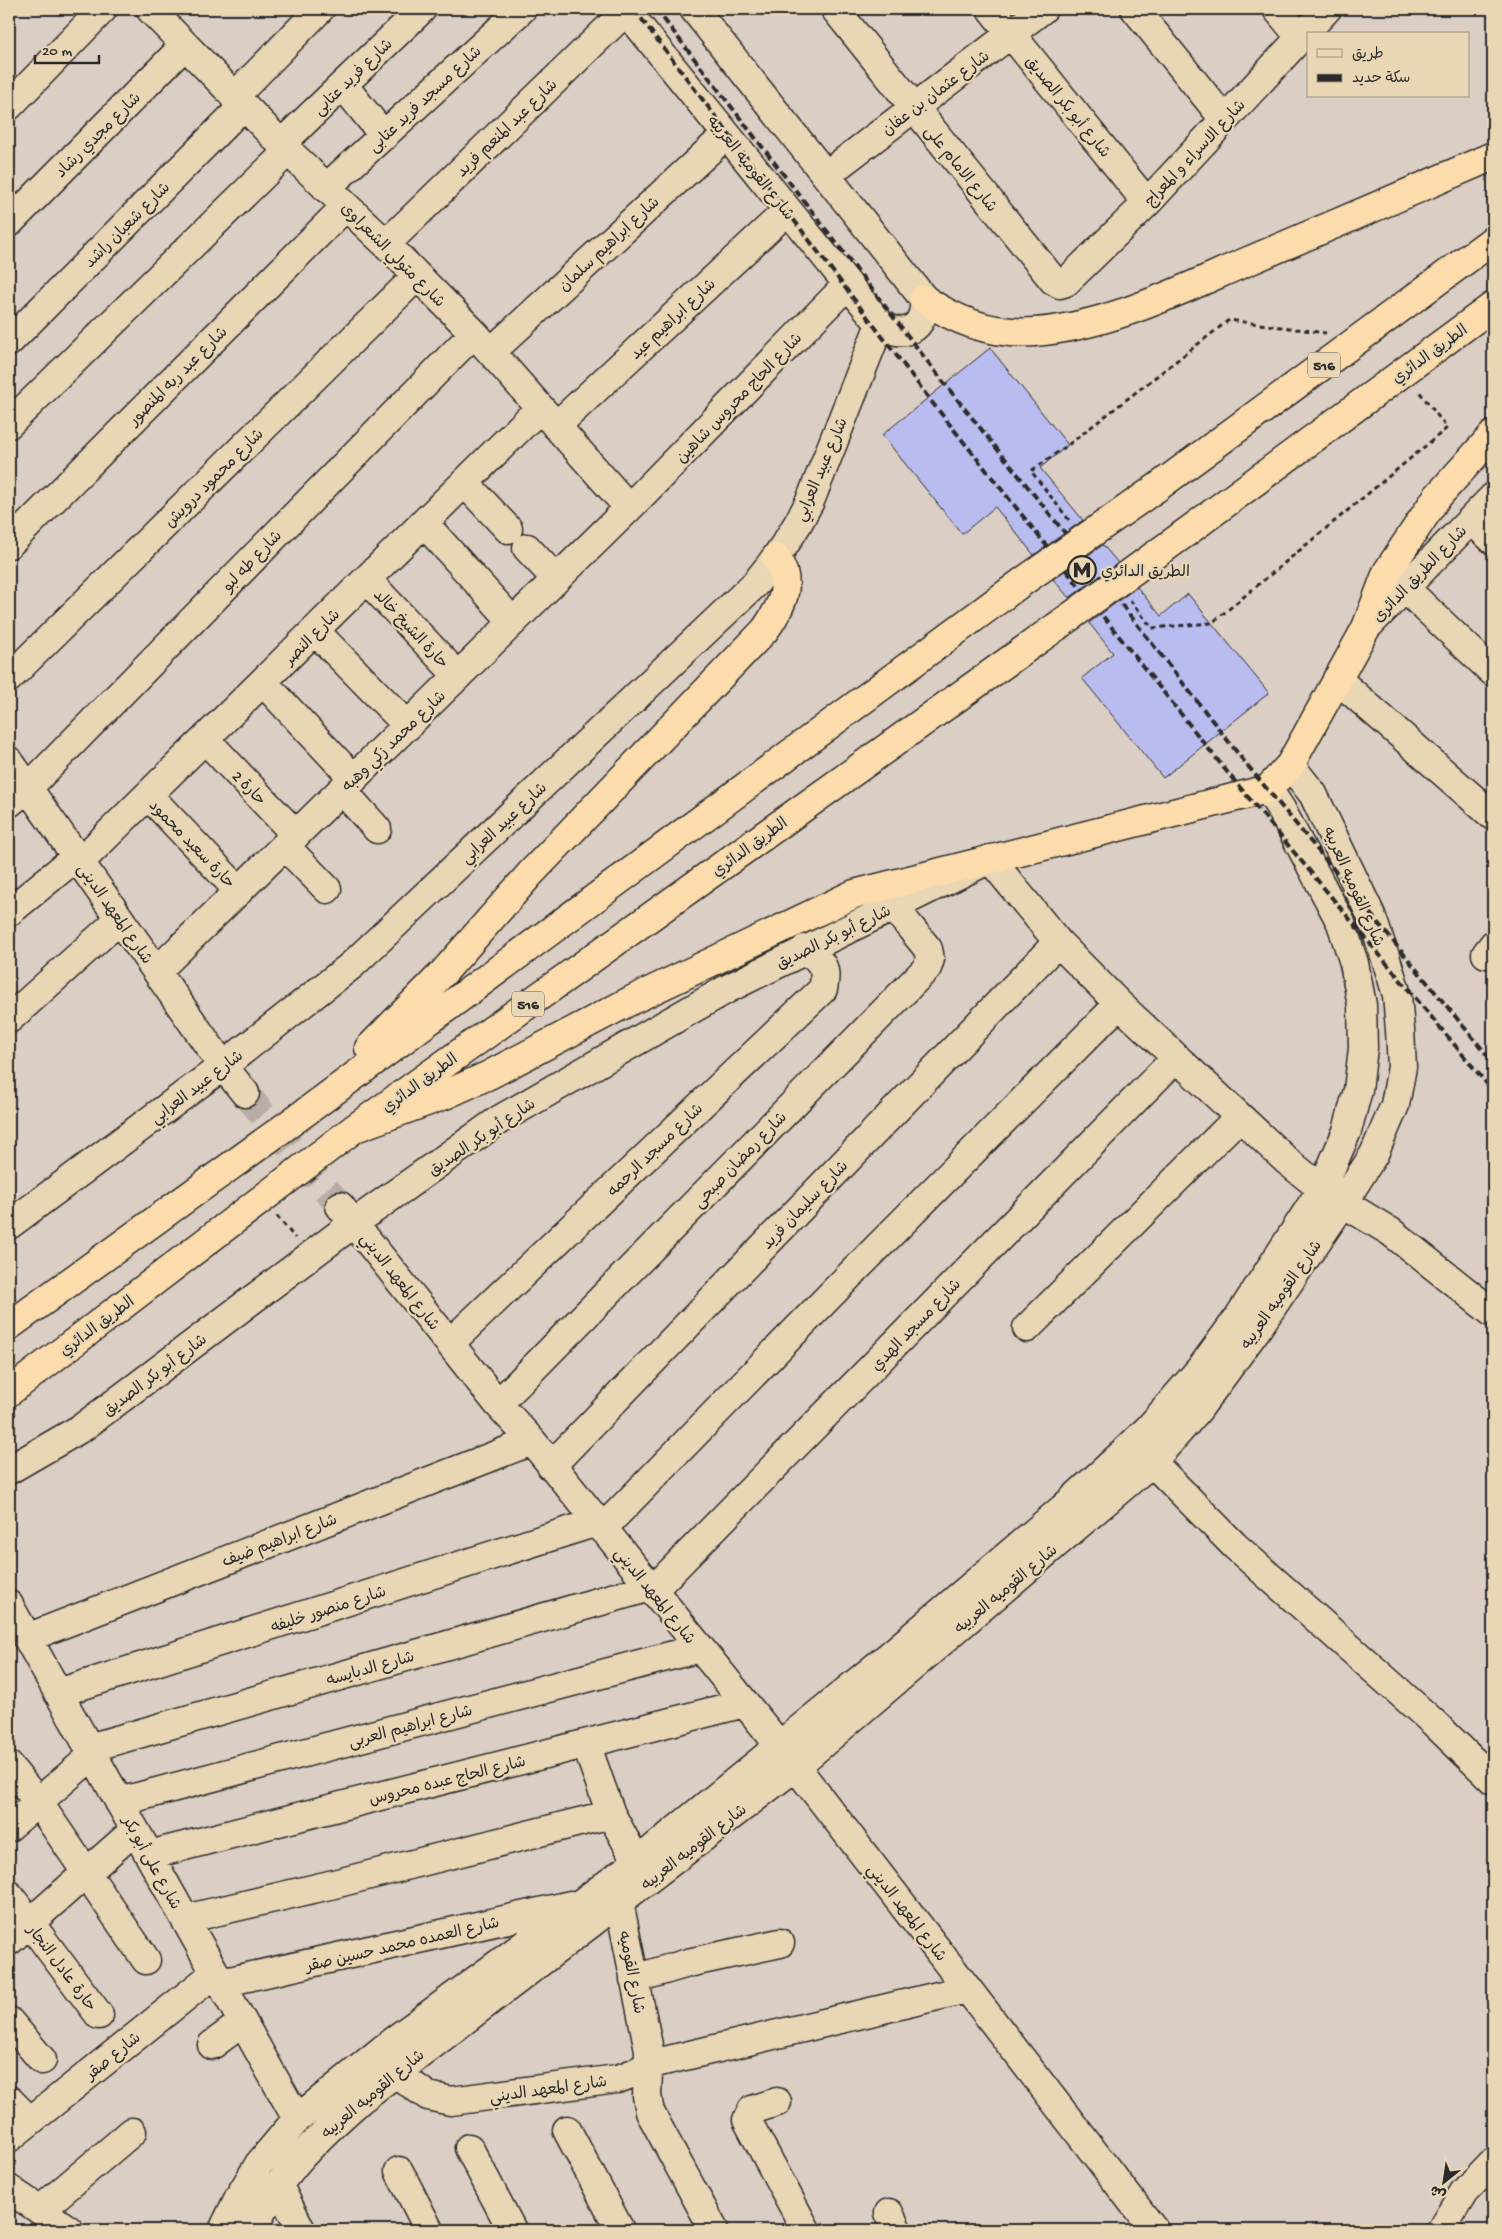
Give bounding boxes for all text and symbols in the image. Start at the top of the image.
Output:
scale bar [35,32,99,64]
legend [1307,32,1470,98]
street label: شارع فريد عتابى [311,36,398,121]
text: 20 m [42,43,72,61]
street label: شارع مسجد فريد عتابى [366,43,487,158]
text: طريق [1352,46,1384,64]
street label: شارع عثمان بن عفان [880,48,995,141]
street label: شارع أبو بكر الصديق [1019,52,1115,163]
text: سكة حديد [1352,70,1410,88]
street label: شارع عبد المنعم فريد [454,77,563,183]
street label: شارع مجدي رشاد [53,90,146,183]
street label: شارع الاسراء و المعراج [1142,97,1251,212]
street label: شارع القوميه العربيه [701,113,797,225]
street label: شارع الامام على [919,123,1000,217]
street label: شارع شعبان راشد [82,180,175,273]
street label: شارع ابراهيم سلمان [556,194,665,297]
street label: شارع متولي الشعراوى [334,200,448,314]
street label: شارع ابراهيم عيد [628,276,721,365]
street label: الطريق الدائري [1390,322,1473,390]
street label: شارع عبد ربه المنصور [125,324,233,432]
street label: شارع الحاج محروس شاهين [673,330,808,469]
road number: 516 [1308,352,1340,378]
street label: شارع عبيد العرابي [793,416,855,526]
street label: شارع محمود درويش [162,426,269,533]
street label: شارع الطريق الدائرى [1370,523,1473,628]
street label: شارع طه لبو [219,528,287,598]
metro station icon: الطريق الدائري [1067,555,1097,585]
place label: الطريق الدائري [1101,564,1190,583]
street label: حارة الشيخ خالد [368,587,451,674]
street label: شارع النصر [280,606,346,672]
street label: شارع محمد زكي وهبه [339,688,453,798]
street label: حارة 2 [226,768,269,811]
street label: شارع عبيد العرابي [458,780,554,871]
street label: حارة سعيد محمود [143,797,238,894]
street label: الطريق الدائري [710,815,793,883]
street label: شارع القوميه العربيه [1317,825,1387,950]
street label: شارع المعهد الدينى [71,861,155,969]
street label: شارع أبو بكر الصديق [773,901,895,975]
road number: 516 [512,992,544,1016]
street label: شارع عبيد العرابي [148,1048,249,1131]
street label: الطريق الدائري [380,1051,463,1119]
street label: شارع أبو بكر الصديق [425,1094,540,1182]
street label: شارع مسجد الرحمه [604,1101,709,1202]
street label: شارع رمضان صبحى [691,1109,792,1214]
street label: شارع سليمان فريد [759,1158,854,1255]
street label: شارع المعهد الديني [353,1231,442,1337]
street label: شارع القوميه العربيه [1238,1238,1328,1354]
street label: شارع مسجد الهدي [869,1276,966,1377]
street label: الطريق الدائري [57,1293,139,1362]
street label: شارع أبو بكر الصديق [99,1330,212,1422]
street label: شارع ابراهيم ضيف [220,1512,340,1573]
street label: شارع القوميه العربيه [952,1542,1063,1639]
street label: شارع المعهد الديني [607,1545,698,1650]
street label: شارع منصور خليفه [269,1584,389,1639]
street label: شارع الدبايسه [325,1649,417,1692]
street label: شارع ابراهيم العربى [347,1703,475,1754]
street label: شارع الحاج عبده محروس [368,1754,528,1811]
street label: شارع القوميه العربيه [639,1802,752,1896]
street label: شارع على أبو بكر [116,1811,185,1914]
street label: شارع المعهد الديني [860,1862,949,1968]
street label: شارع العمده محمد حسين صقر [302,1915,502,1978]
street label: حارة عادل النجار [20,1920,99,2016]
street label: شارع القوميه [612,1930,647,2016]
street label: شارع صقر [81,2030,146,2087]
street label: شارع القوميه العربيه [319,2047,430,2144]
street label: شارع المعهد الديني [489,2074,609,2111]
north arrow [1420,2156,1470,2206]
text: ش [1428,2180,1450,2202]

